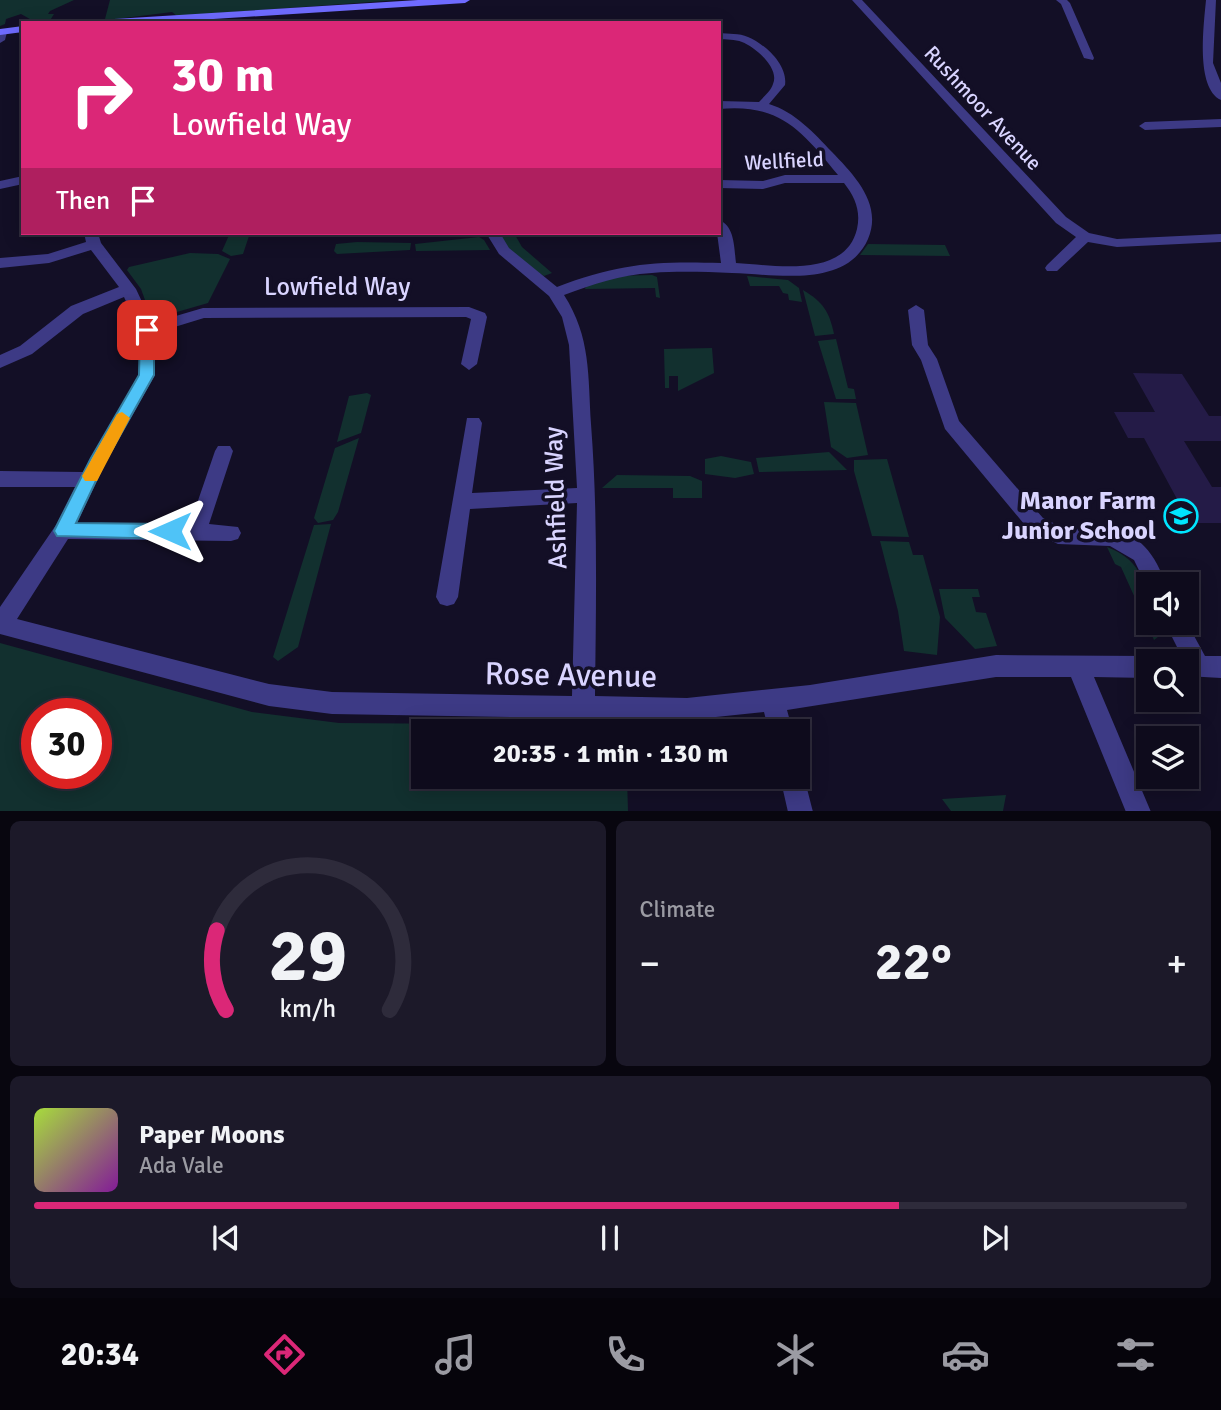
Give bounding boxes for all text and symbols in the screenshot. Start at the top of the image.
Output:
street label: Rushmoor Avenue [919,40,1047,176]
text: 30 m [171,45,274,105]
icon: right [56,49,147,140]
text: Lowfield Way [171,105,351,144]
street label: Wellfield [744,146,824,176]
icon: arrive [124,182,162,220]
text: Then [56,185,110,217]
street label: Lowfield Way [264,271,410,303]
pin [117,300,177,360]
icon: arrive [128,311,166,349]
street label: Ashfield Way [538,426,574,570]
place label: Manor Farm Junior School [1002,485,1156,547]
position arrow [133,494,207,568]
school or university icon: Manor Farm Junior School [1162,497,1200,535]
map controls [1136,572,1199,789]
button: sound [1136,572,1199,635]
button: search [1136,649,1199,712]
street label: Rose Avenue [484,654,658,696]
speed limit sign: 30 [21,698,112,789]
button: layers [1136,726,1199,789]
text: 20:35 · 1 min · 130 m [493,738,728,770]
text: Climate [640,895,715,924]
text: 29 [268,912,347,1001]
text: 22° [875,930,952,994]
text: − [640,940,660,987]
text: + [1166,940,1187,987]
text: km/h [279,992,336,1023]
text: Paper Moons [139,1119,285,1151]
text: Ada Vale [139,1151,224,1180]
icon: previous [207,1219,245,1257]
icon: pause [591,1219,629,1257]
icon: next [976,1219,1014,1257]
icon: directions [260,1330,309,1379]
icon: music [431,1330,480,1379]
icon: phone [601,1330,650,1379]
icon: climate [771,1330,820,1379]
icon: car [941,1330,990,1379]
icon: filters [1111,1330,1160,1379]
text: 20:34 [61,1335,139,1374]

